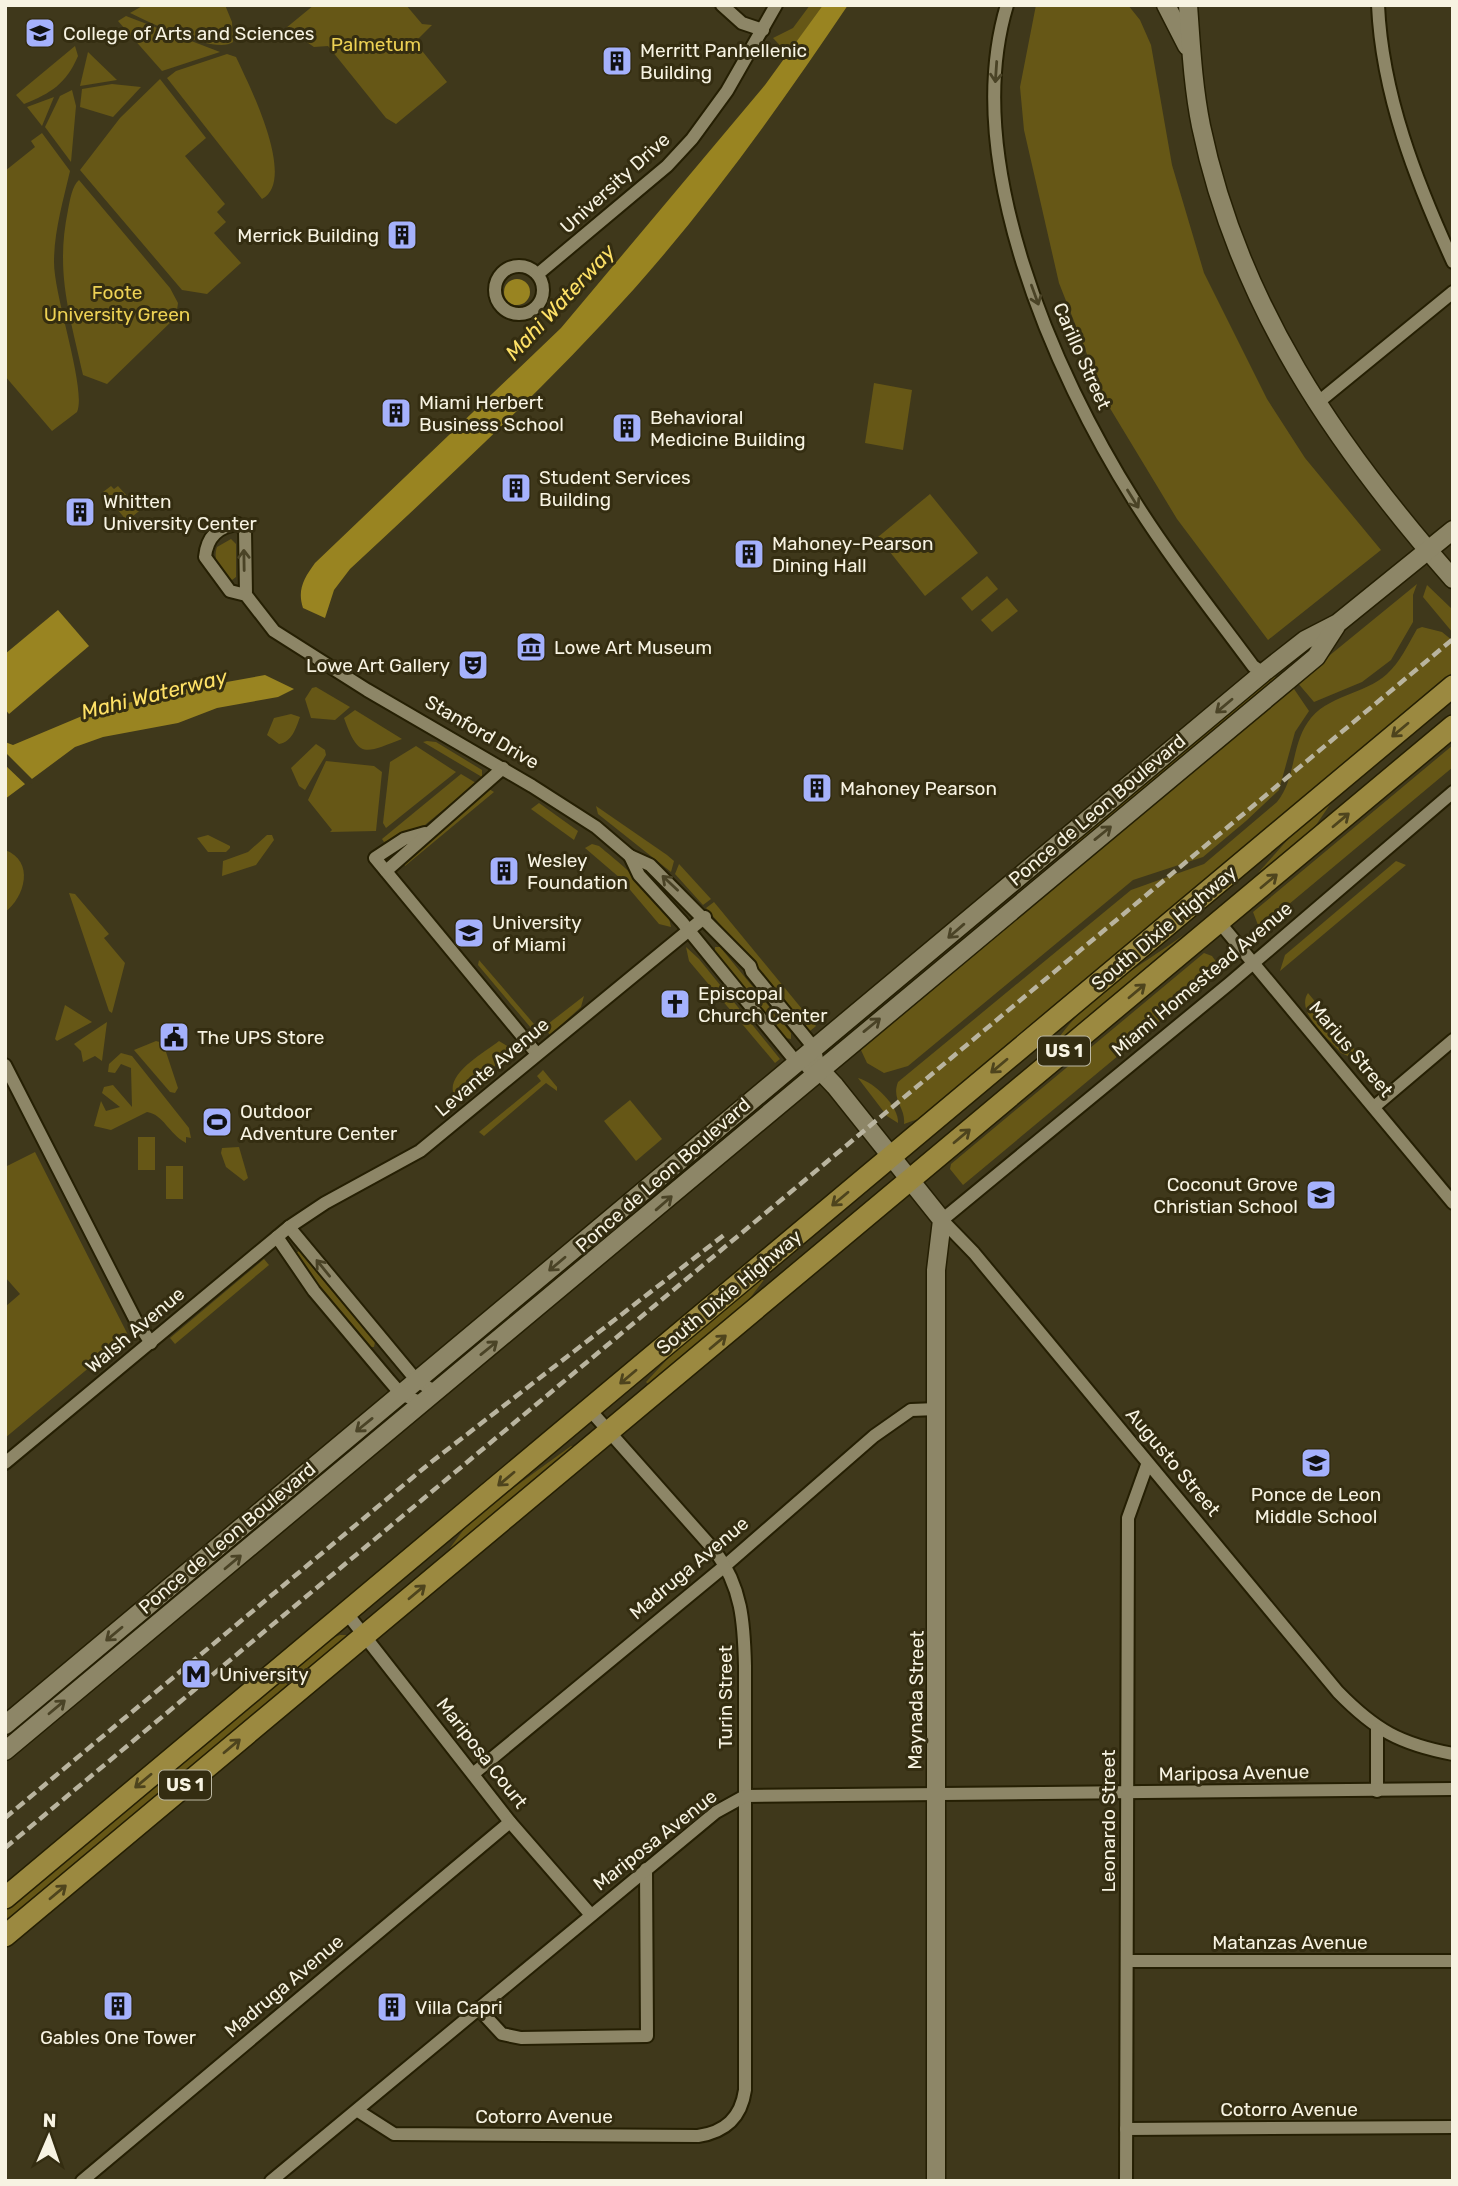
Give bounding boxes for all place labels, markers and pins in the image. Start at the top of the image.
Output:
school or university icon: College of Arts and Sciences [23,16,57,50]
place label: College of Arts and Sciences [63,22,314,45]
place label: Merritt Panhellenic Building [640,39,807,84]
building icon: Merritt Panhellenic Building [600,44,634,78]
building icon: Merrick Building [385,218,419,252]
place label: Merrick Building [237,224,379,247]
place label: Miami Herbert Business School [419,391,564,436]
building icon: Miami Herbert Business School [379,396,413,430]
place label: Behavioral Medicine Building [650,406,806,451]
building icon: Behavioral Medicine Building [610,411,644,445]
place label: Student Services Building [539,466,691,511]
building icon: Student Services Building [499,471,533,505]
place label: Whitten University Center [103,490,258,535]
building icon: Whitten University Center [63,495,97,529]
place label: Mahoney-Pearson Dining Hall [772,532,933,577]
building icon: Mahoney-Pearson Dining Hall [732,537,766,571]
museum icon: Lowe Art Museum [514,630,548,664]
place label: Lowe Art Museum [554,636,712,659]
theatre icon: Lowe Art Gallery [456,648,490,682]
place label: Lowe Art Gallery [306,654,450,677]
building icon: Mahoney Pearson [800,771,834,805]
place label: Mahoney Pearson [840,777,997,800]
place label: Wesley Foundation [527,849,628,894]
building icon: Wesley Foundation [487,854,521,888]
place label: University of Miami [492,911,582,956]
school or university icon: University of Miami [452,916,486,950]
place label: Episcopal Church Center [698,982,828,1027]
church icon: Episcopal Church Center [658,987,692,1021]
public building icon: The UPS Store [157,1020,191,1054]
place label: The UPS Store [197,1026,324,1049]
place label: Outdoor Adventure Center [240,1100,398,1145]
sports icon: Outdoor Adventure Center [200,1105,234,1139]
place label: Coconut Grove Christian School [1153,1173,1298,1218]
school or university icon: Coconut Grove Christian School [1304,1178,1338,1212]
school or university icon: Ponce de Leon Middle School [1299,1446,1333,1480]
place label: Ponce de Leon Middle School [1251,1483,1381,1528]
metro station icon: University [179,1657,213,1691]
place label: University [219,1663,309,1686]
building icon: Gables One Tower [101,1989,135,2023]
building icon: Villa Capri [375,1990,409,2024]
place label: Villa Capri [415,1996,503,2019]
place label: Gables One Tower [40,2026,197,2049]

